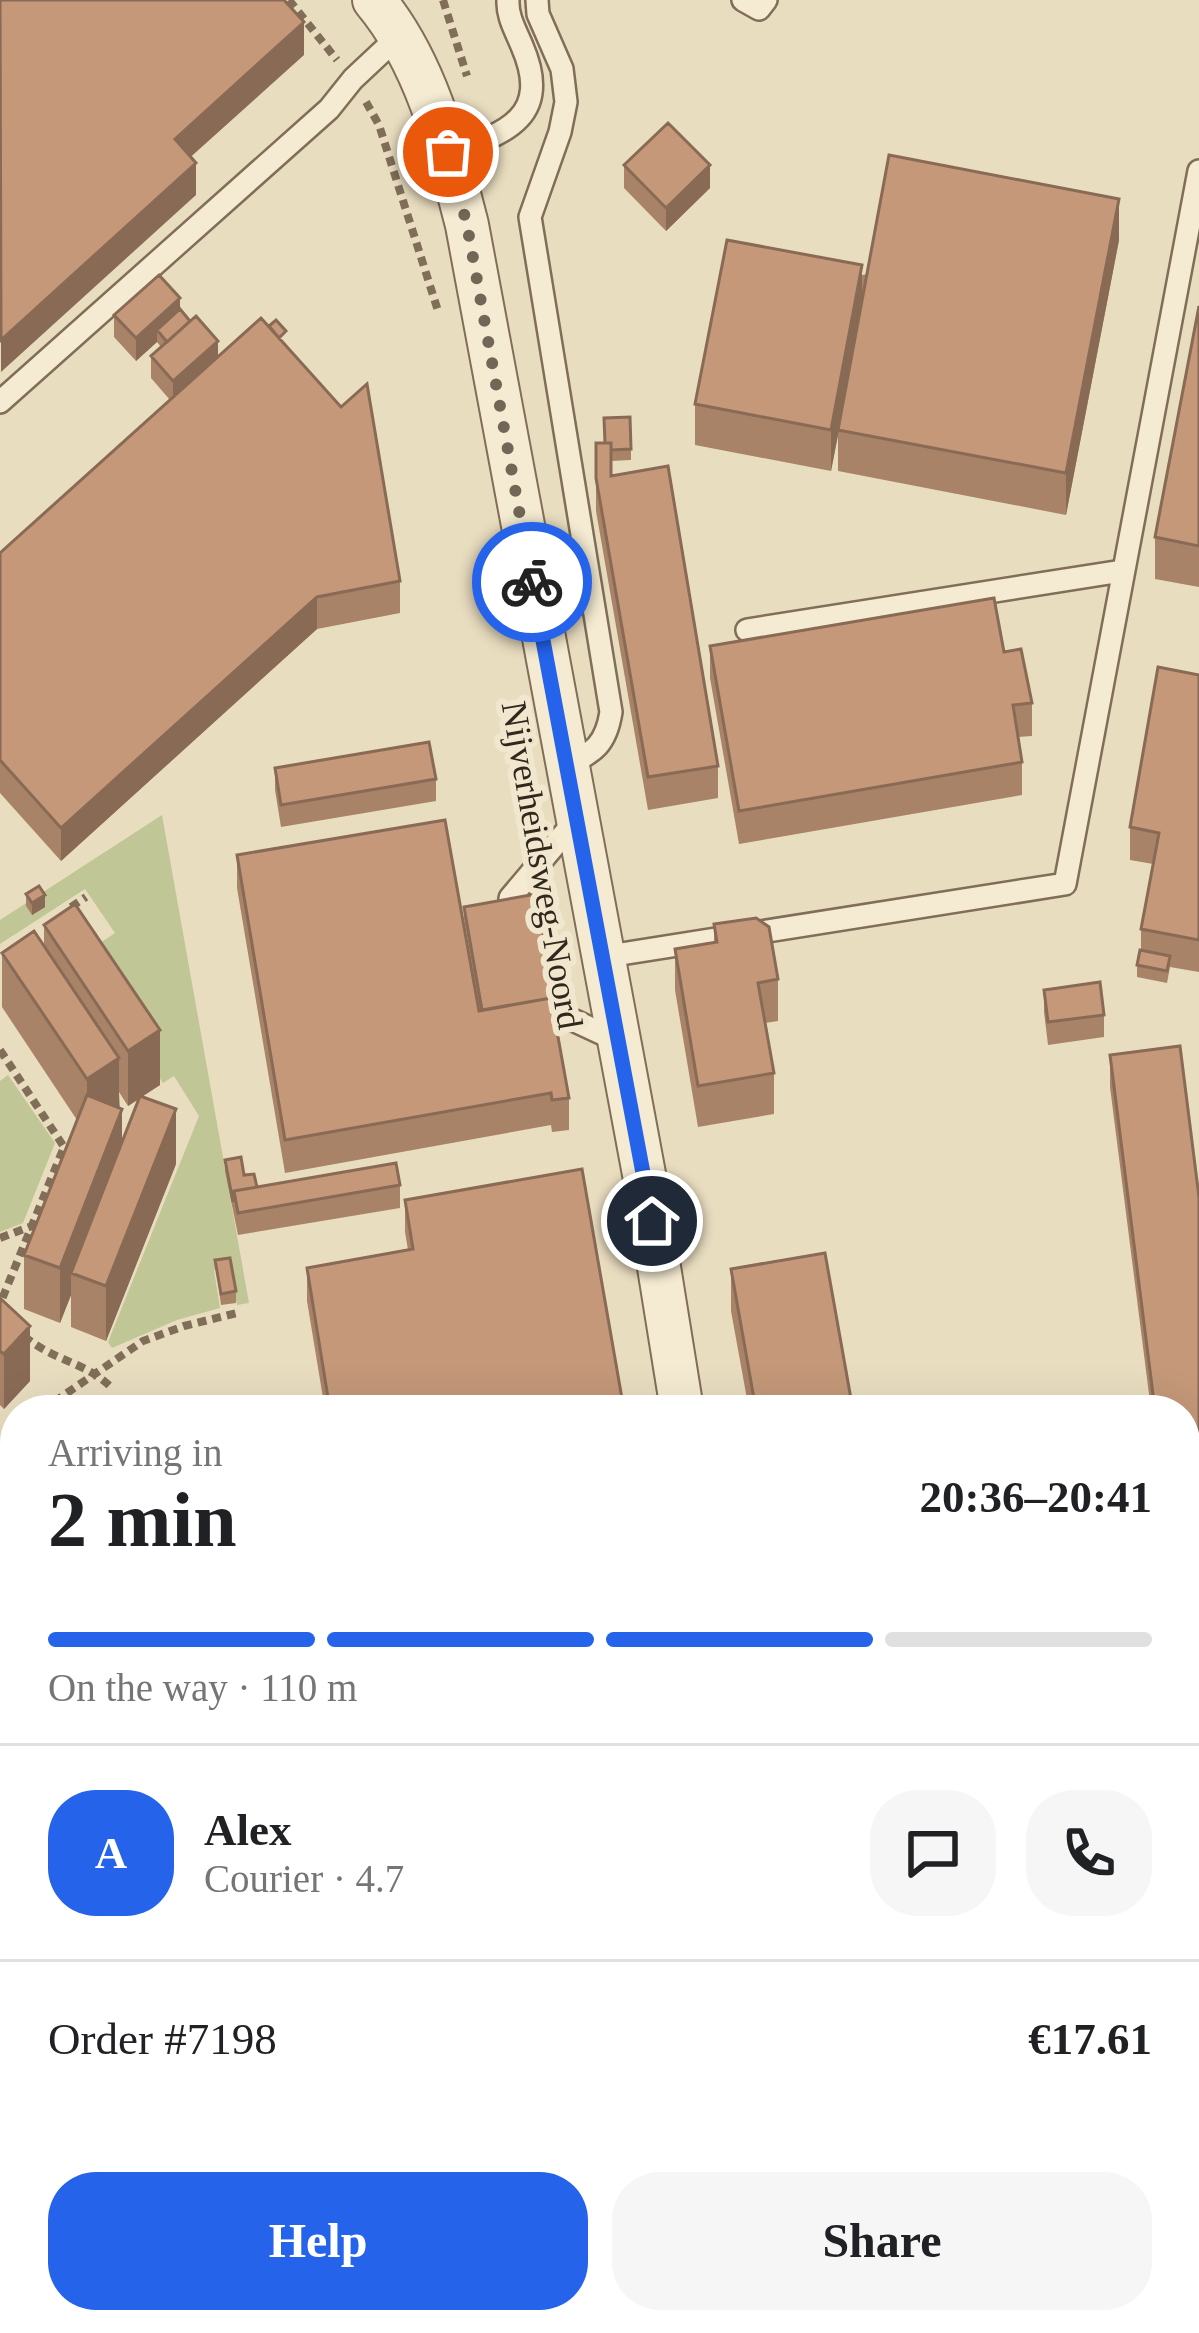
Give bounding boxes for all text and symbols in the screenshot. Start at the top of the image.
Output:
pin [397,101,499,203]
icon: bag [415,119,481,185]
courier [472,522,592,642]
icon: bike [499,549,565,615]
street label: Nijverheidsweg-Noord [494,698,591,1032]
pin [601,1170,703,1272]
icon: home [619,1188,685,1254]
text: Arriving in [48,1431,222,1474]
text: 20:36–20:41 [920,1472,1152,1522]
text: 2 min [48,1476,237,1563]
text: On the way · 110 m [48,1666,357,1709]
button: chat [870,1790,996,1916]
button: phone [1026,1790,1152,1916]
text: Alex [204,1805,291,1855]
text: A [95,1828,127,1878]
text: Courier · 4.7 [204,1857,404,1900]
text: Order #7198 [48,2014,277,2064]
text: €17.61 [1028,2014,1152,2064]
button: Help [48,2172,588,2310]
button: Share [612,2172,1152,2310]

